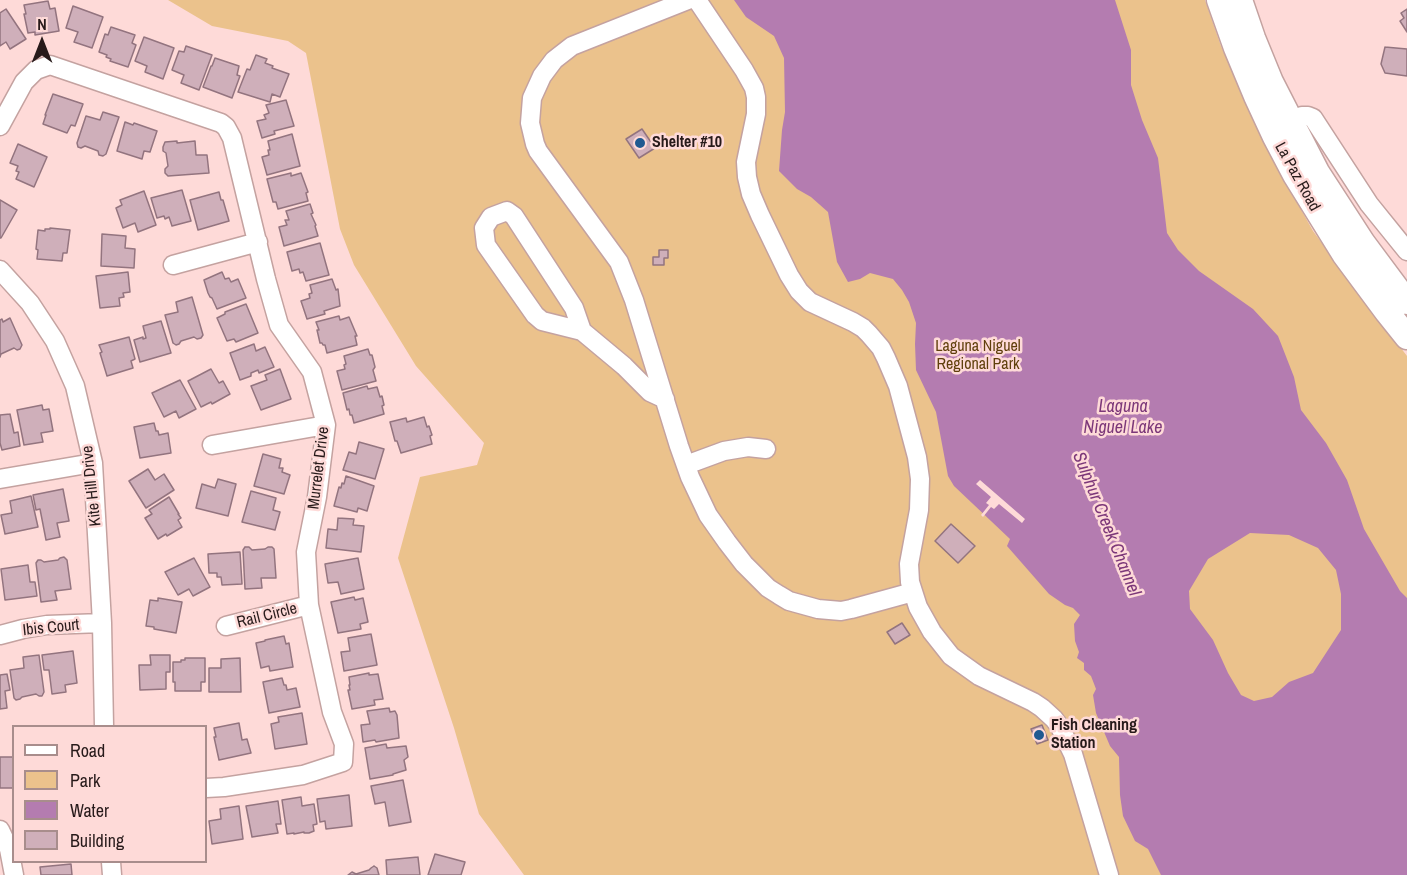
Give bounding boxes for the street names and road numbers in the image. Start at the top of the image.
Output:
street label: La Paz Road [1270,139,1324,215]
street label: Murrelet Drive [304,426,334,510]
street label: Kite Hill Drive [78,445,106,527]
street label: Rail Circle [235,599,299,633]
street label: Ibis Court [22,615,80,641]

